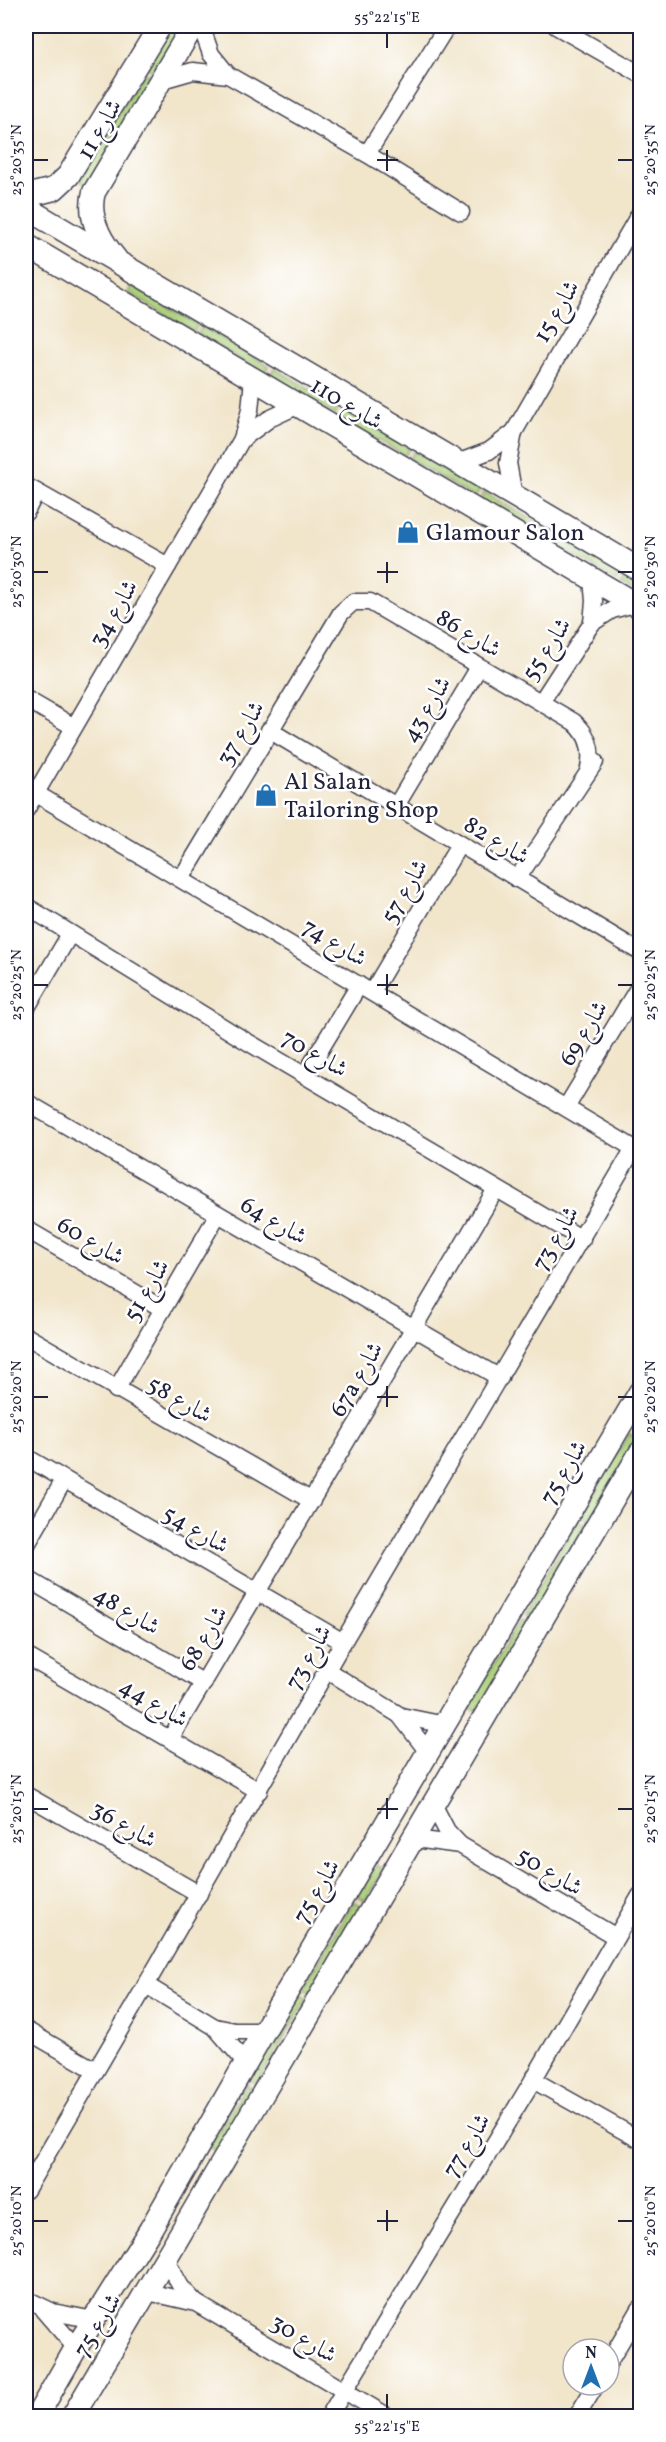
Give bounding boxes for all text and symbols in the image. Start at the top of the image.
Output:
text: 55°22'15"E [354,8,420,29]
street label: شارع 11 [70,93,133,167]
text: 25°20'35"N [7,124,28,196]
text: 25°20'35"N [641,124,662,196]
street label: شارع 15 [526,274,590,350]
street label: شارع 110 [303,370,389,441]
place label: Glamour Salon [426,517,585,551]
shop icon: Glamour Salon [395,519,421,545]
text: 25°20'30"N [7,536,28,608]
text: 25°20'30"N [641,536,662,608]
street label: شارع 34 [82,574,149,655]
street label: شارع 86 [428,602,507,668]
street label: شارع 55 [514,612,582,689]
street label: شارع 43 [395,670,462,750]
street label: شارع 37 [209,695,275,773]
place label: Al Salan Tailoring Shop [284,766,438,828]
shop icon: Al Salan Tailoring Shop [253,782,279,808]
street label: شارع 82 [456,809,535,876]
street label: شارع 57 [374,853,439,931]
street label: شارع 74 [295,911,373,977]
text: 25°20'25"N [7,949,28,1021]
text: 25°20'25"N [641,949,662,1021]
street label: شارع 69 [552,995,618,1074]
street label: شارع 70 [274,1022,353,1088]
street label: شارع 64 [233,1189,313,1255]
street label: شارع 73 [525,1200,590,1278]
street label: شارع 60 [49,1209,130,1276]
street label: شارع 51 [116,1253,180,1329]
street label: 67a شارع [322,1336,394,1425]
text: 25°20'20"N [7,1360,28,1434]
text: 25°20'20"N [641,1360,662,1434]
street label: شارع 58 [140,1368,218,1434]
street label: شارع 75 [533,1434,598,1512]
street label: شارع 54 [155,1498,235,1564]
street label: شارع 48 [86,1578,166,1646]
street label: شارع 68 [172,1600,238,1679]
street label: شارع 73 [278,1619,342,1697]
street label: شارع 44 [111,1670,194,1738]
text: 25°20'15"N [7,1774,28,1844]
text: 25°20'15"N [641,1774,662,1844]
street label: شارع 36 [83,1793,162,1859]
street label: شارع 50 [509,1840,589,1907]
street label: شارع 75 [286,1853,351,1931]
street label: شارع 77 [435,2107,501,2185]
text: 25°20'10"N [7,2185,28,2257]
text: 25°20'10"N [641,2185,662,2257]
street label: شارع 75 [66,2287,132,2365]
street label: شارع 30 [263,2306,343,2374]
north arrow [561,2337,621,2397]
text: N [585,2343,597,2365]
text: 55°22'15"E [354,2417,420,2438]

